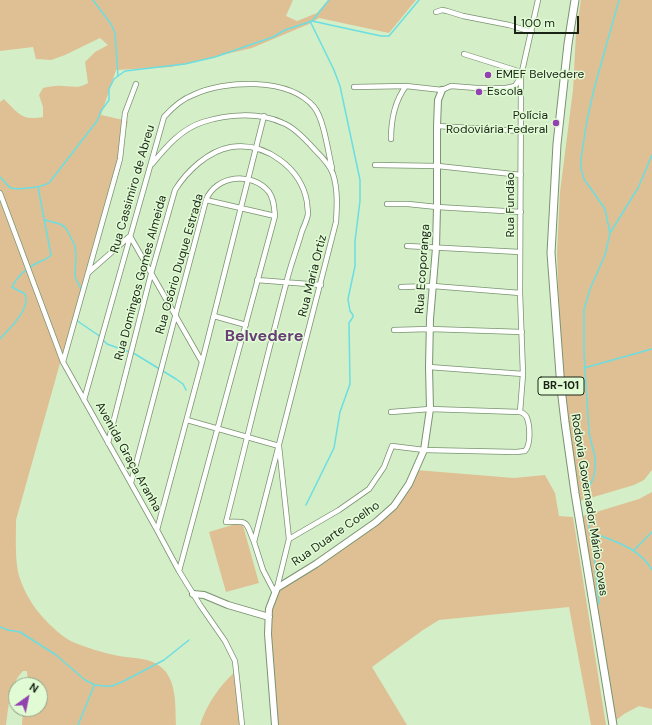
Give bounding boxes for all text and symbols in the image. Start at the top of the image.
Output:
scale bar [516,8,581,34]
text: 100 m [521,15,555,31]
place label: EMEF Belvedere [496,68,584,82]
marker: EMEF Belvedere [483,70,493,80]
place label: Escola [487,85,523,99]
marker: Escola [474,87,484,97]
place label: Polícia Rodoviária Federal [446,109,548,137]
marker: Polícia Rodoviária Federal [551,118,561,128]
street label: Rua Cassimiro de Abreu [108,123,158,255]
street label: Rua Fundão [504,172,518,238]
street label: Rua Osório Duque Estrada [153,192,207,336]
street label: Rua Domingos Gomes Almeida [112,194,170,362]
street label: Rua Ecoporanga [413,224,433,314]
street label: Rua Maria Ortiz [296,233,330,319]
district label: Belvedere [225,327,303,347]
road number: BR-101 [538,377,584,395]
street label: Avenida Graça Aranha [92,400,164,514]
street label: Rodovia Governador Mário Covas [567,413,611,597]
street label: Rua Duarte Coelho [289,498,383,570]
north arrow [8,677,48,717]
text: N [27,680,41,696]

